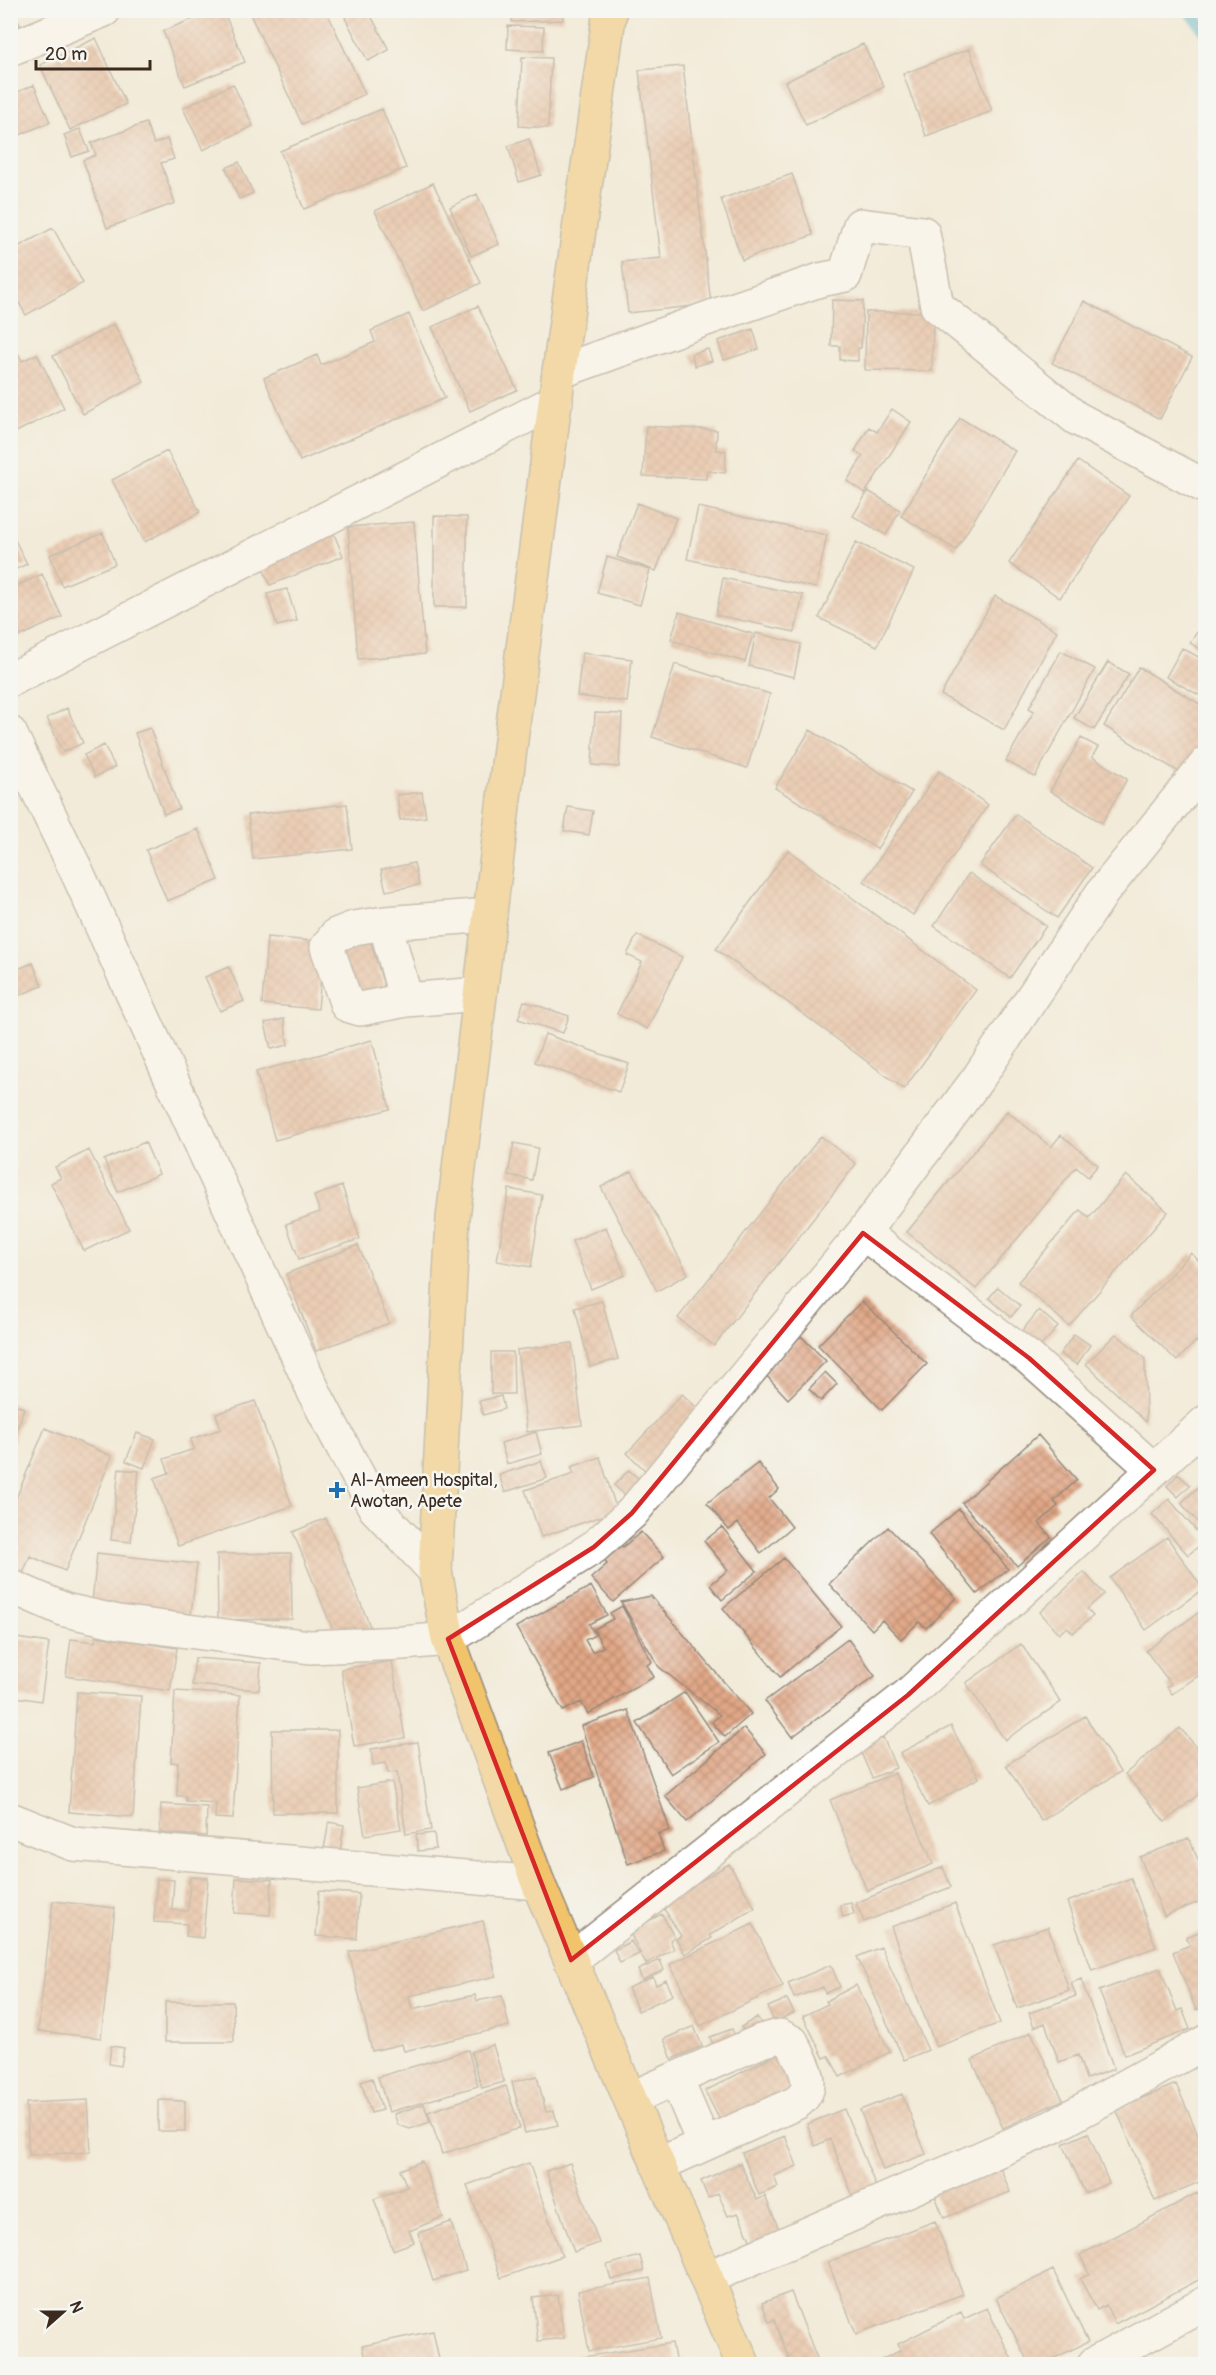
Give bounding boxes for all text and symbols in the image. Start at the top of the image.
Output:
scale bar [36,33,150,71]
text: 20 m [45,43,87,66]
place label: Al-Ameen Hospital, Awotan, Apete [350,1469,498,1513]
marker: Al-Ameen Hospital, Awotan, Apete [328,1481,346,1499]
north arrow [33,2282,93,2342]
text: N [65,2298,87,2316]

